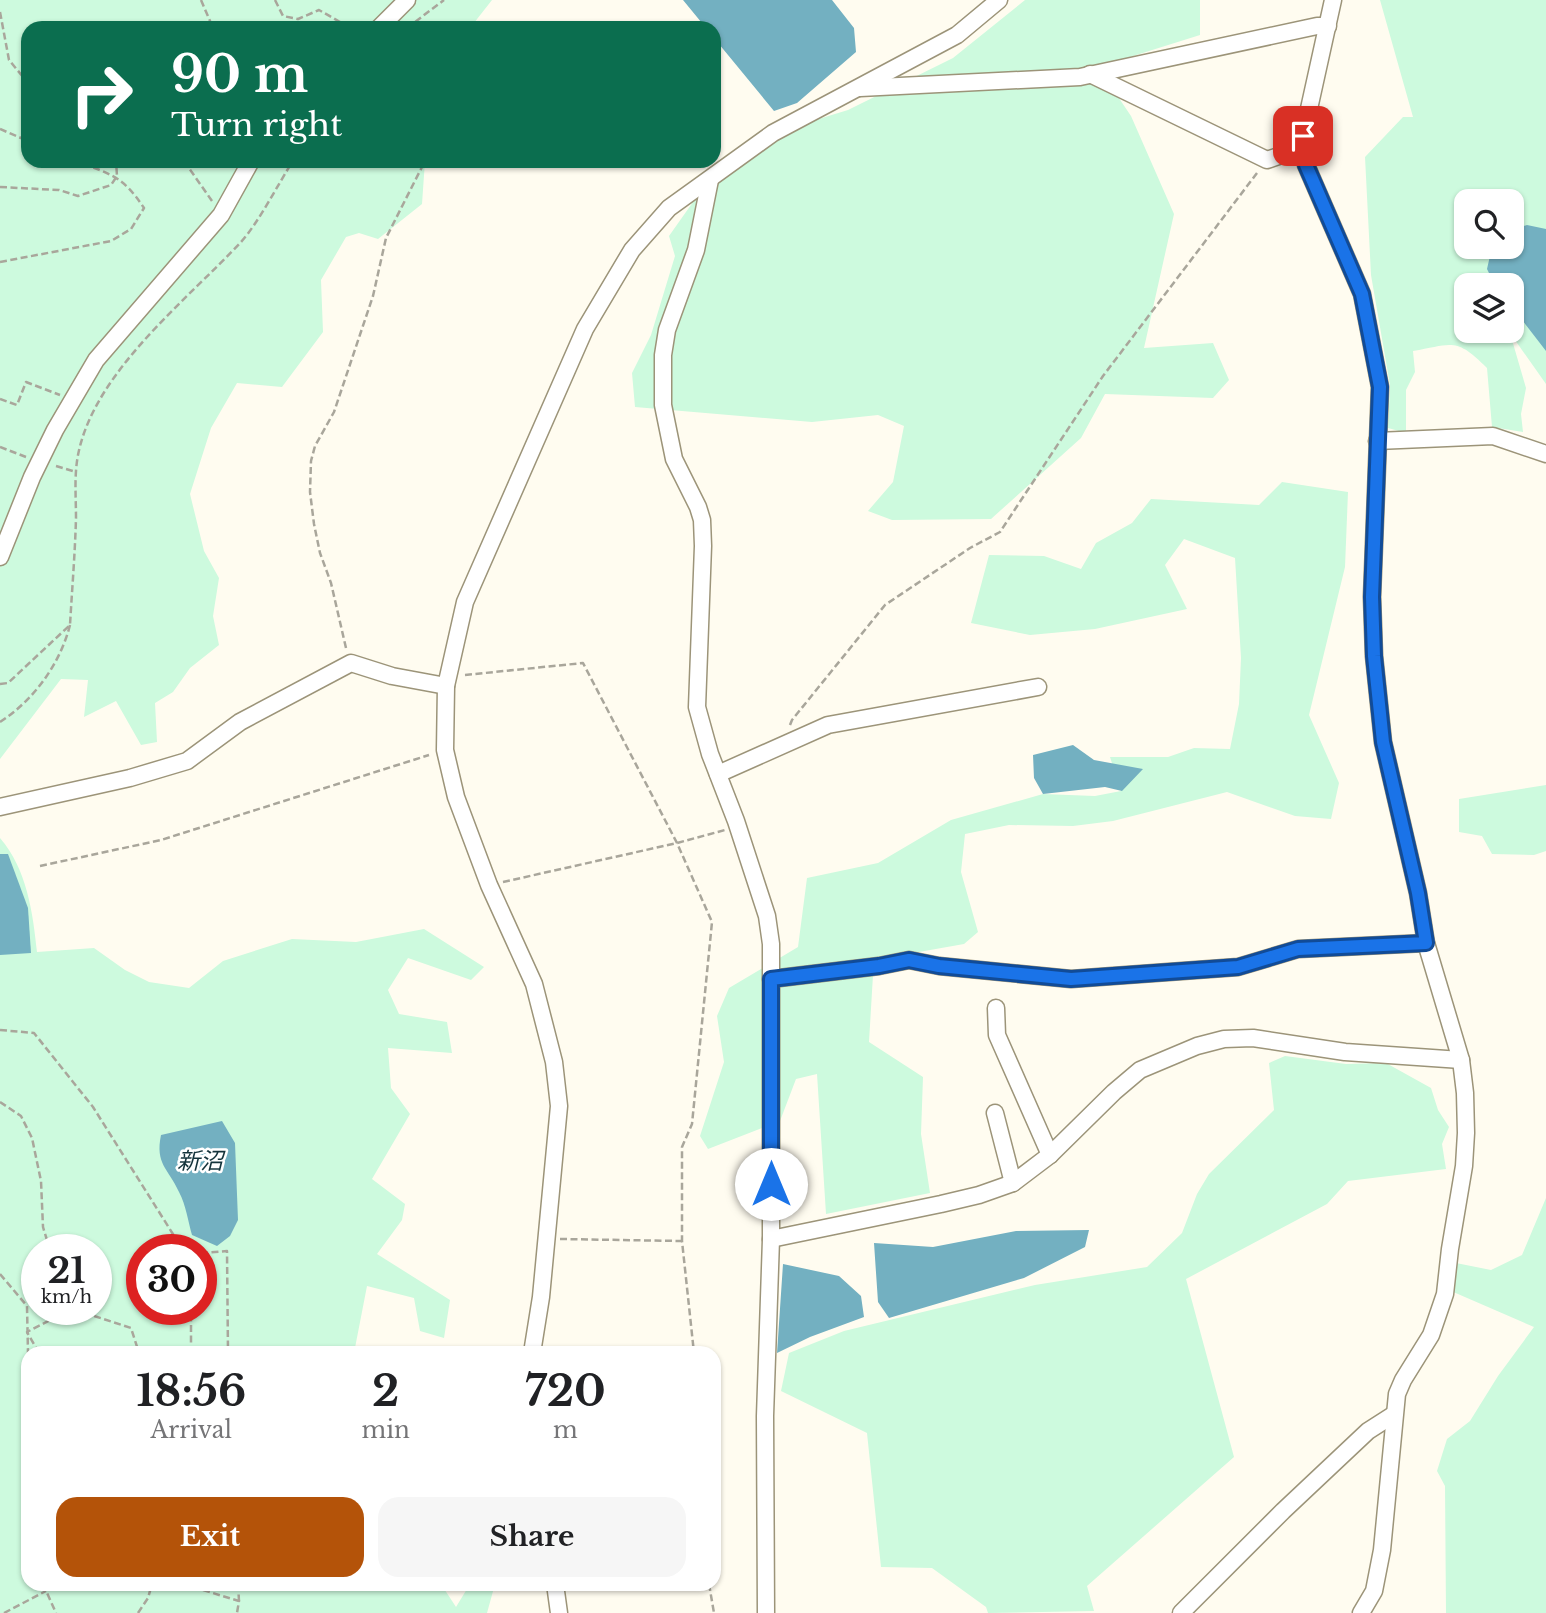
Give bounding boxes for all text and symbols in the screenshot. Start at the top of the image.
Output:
text: 90 m [171,44,308,105]
icon: right [56,49,147,140]
text: Turn right [171,105,342,145]
pin [1273,106,1333,166]
icon: arrive [1284,117,1322,155]
map controls [1454,189,1524,343]
button: search [1454,189,1524,259]
button: layers [1454,273,1524,343]
water label: 新沼 [177,1147,226,1175]
position arrow [734,1147,808,1221]
speed limit sign: 30 [126,1234,217,1325]
text: 21 [47,1249,86,1292]
text: km/h [41,1286,92,1308]
text: 18:56 [136,1365,246,1417]
text: 2 [372,1365,399,1417]
text: 720 [525,1365,606,1417]
text: Arrival [151,1416,232,1444]
text: min [362,1416,410,1444]
text: m [553,1416,578,1444]
button: Exit [56,1497,364,1577]
button: Share [378,1497,686,1577]

